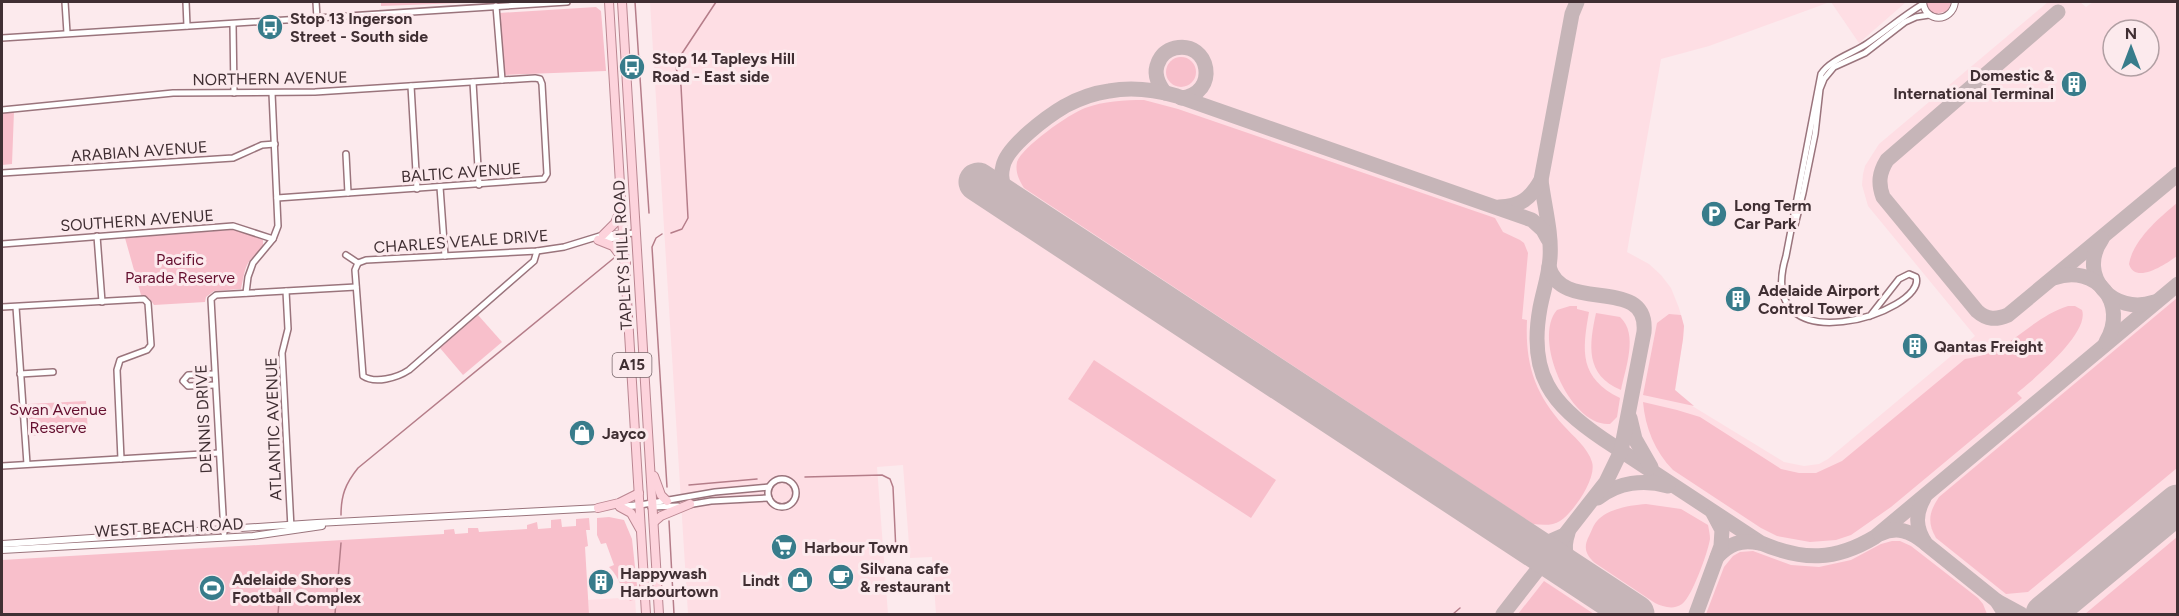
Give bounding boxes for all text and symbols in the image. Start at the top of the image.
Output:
place label: Stop 13 Ingerson Street - South side [290,9,428,46]
bus stop icon: Stop 13 Ingerson Street - South side [255,12,285,42]
north arrow [2101,18,2161,78]
text: N [2125,24,2137,43]
place label: Stop 14 Tapleys Hill Road - East side [652,49,795,86]
bus stop icon: Stop 14 Tapleys Hill Road - East side [617,52,647,82]
place label: Domestic & International Terminal [1893,66,2055,103]
street label: NORTHERN AVENUE [192,68,348,89]
building icon: Domestic & International Terminal [2059,69,2089,99]
street label: ARABIAN AVENUE [70,137,208,166]
street label: BALTIC AVENUE [400,159,522,186]
street label: TAPLEYS HILL ROAD [609,179,636,331]
place label: Long Term Car Park [1734,196,1812,233]
parking icon: Long Term Car Park [1699,199,1729,229]
street label: SOUTHERN AVENUE [60,206,214,235]
street label: CHARLES VEALE DRIVE [373,226,549,257]
park label: Pacific Parade Reserve [125,250,235,287]
place label: Adelaide Airport Control Tower [1758,281,1880,318]
building icon: Adelaide Airport Control Tower [1723,284,1753,314]
building icon: Qantas Freight [1900,331,1930,361]
place label: Qantas Freight [1934,337,2043,356]
road number: A15 [612,353,652,377]
street label: ATLANTIC AVENUE [262,357,285,501]
street label: DENNIS DRIVE [191,364,216,474]
park label: Swan Avenue Reserve [9,400,107,437]
shop icon: Jayco [567,418,597,448]
place label: Jayco [602,424,646,443]
street label: WEST BEACH ROAD [94,514,244,541]
supermarket icon: Harbour Town [769,532,799,562]
place label: Harbour Town [804,538,908,557]
place label: Silvana cafe & restaurant [860,559,951,596]
cafe icon: Silvana cafe & restaurant [826,562,856,592]
place label: Happywash Harbourtown [620,564,718,601]
shop icon: Lindt [785,565,815,595]
building icon: Happywash Harbourtown [586,567,616,597]
place label: Adelaide Shores Football Complex [232,570,361,607]
place label: Lindt [742,571,780,590]
sports icon: Adelaide Shores Football Complex [197,573,227,603]

